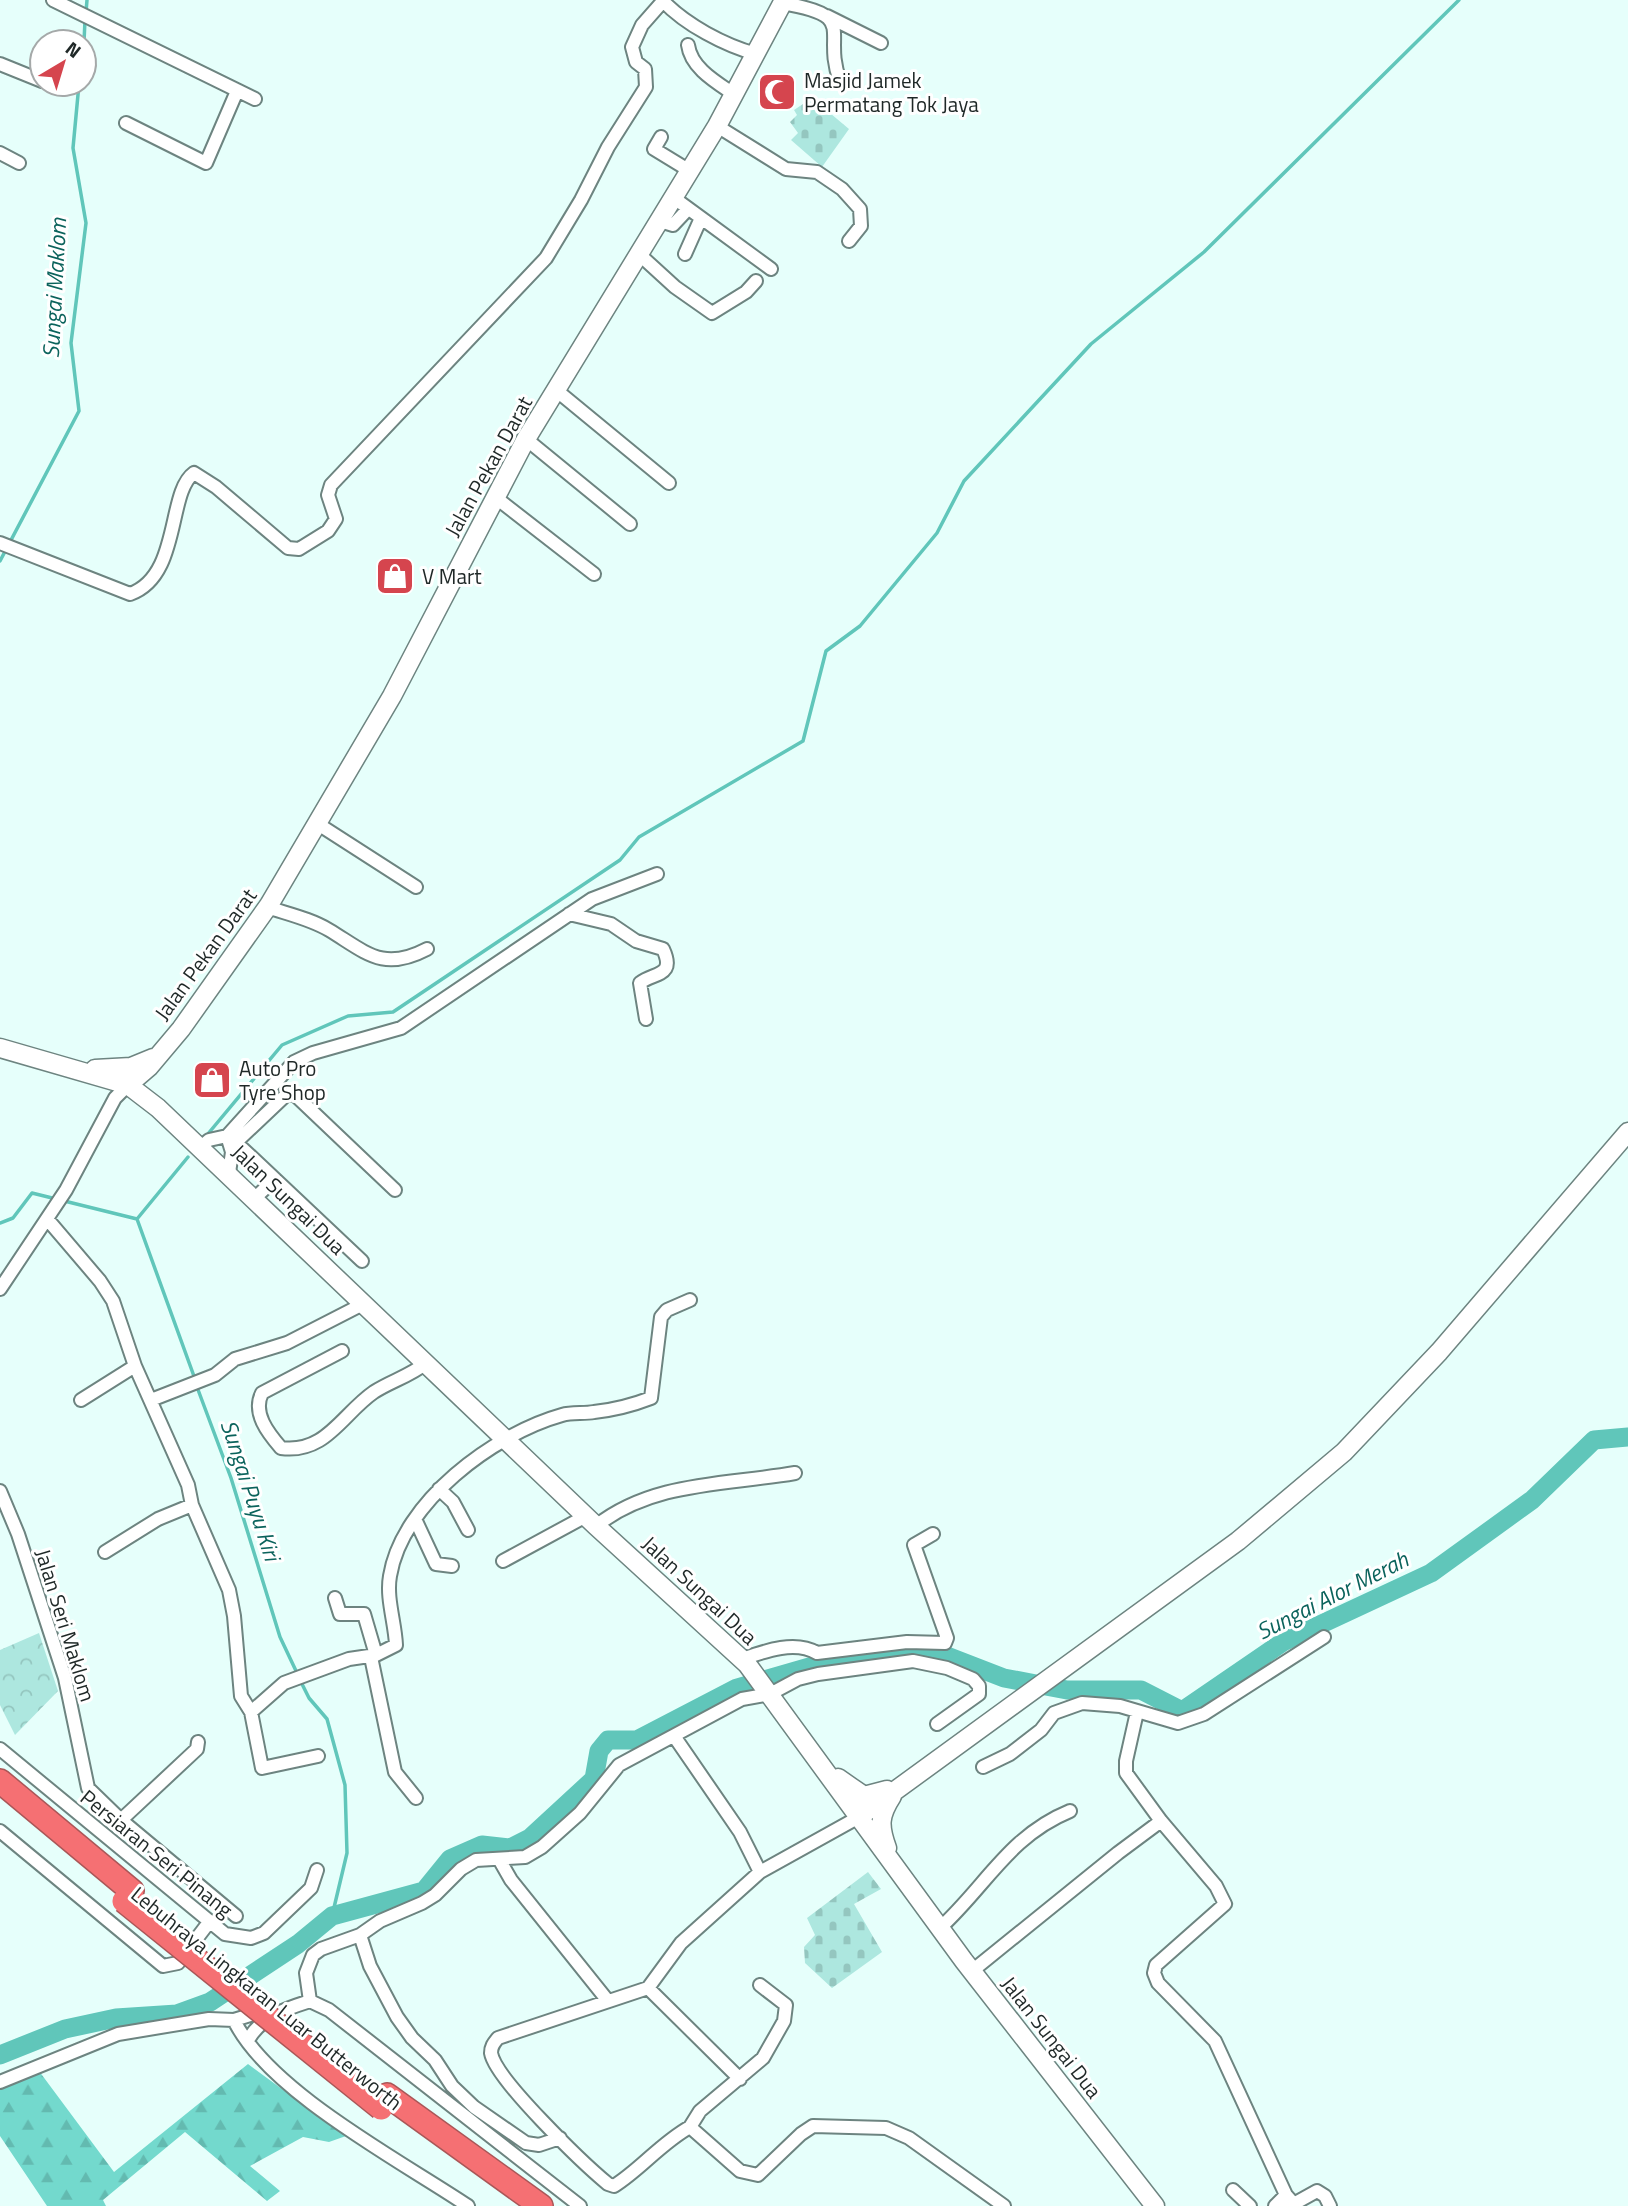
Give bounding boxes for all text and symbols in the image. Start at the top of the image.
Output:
north arrow [28,28,98,98]
text: N [60,34,88,65]
place label: Masjid Jamek Permatang Tok Jaya [804,64,979,120]
mosque icon: Masjid Jamek Permatang Tok Jaya [756,71,798,113]
water label: Sungai Maklom [33,216,75,359]
street label: Jalan Pekan Darat [436,389,540,542]
shop icon: V Mart [374,555,416,597]
place label: V Mart [422,560,482,592]
street label: Jalan Pekan Darat [146,881,264,1027]
place label: Auto Pro Tyre Shop [239,1052,326,1108]
shop icon: Auto Pro Tyre Shop [191,1059,233,1101]
street label: Jalan Sungai Dua [225,1136,353,1262]
water label: Sungai Puyu Kiri [212,1415,291,1567]
street label: Jalan Sungai Dua [635,1528,765,1652]
water label: Sungai Alor Merah [1250,1541,1414,1648]
street label: Jalan Seri Maklom [28,1545,104,1705]
street label: Persiaran Seri Pinang [74,1781,240,1925]
street label: Lebuhraya Lingkaran Luar Butterworth [124,1878,410,2118]
street label: Jalan Sungai Dua [994,1969,1110,2105]

